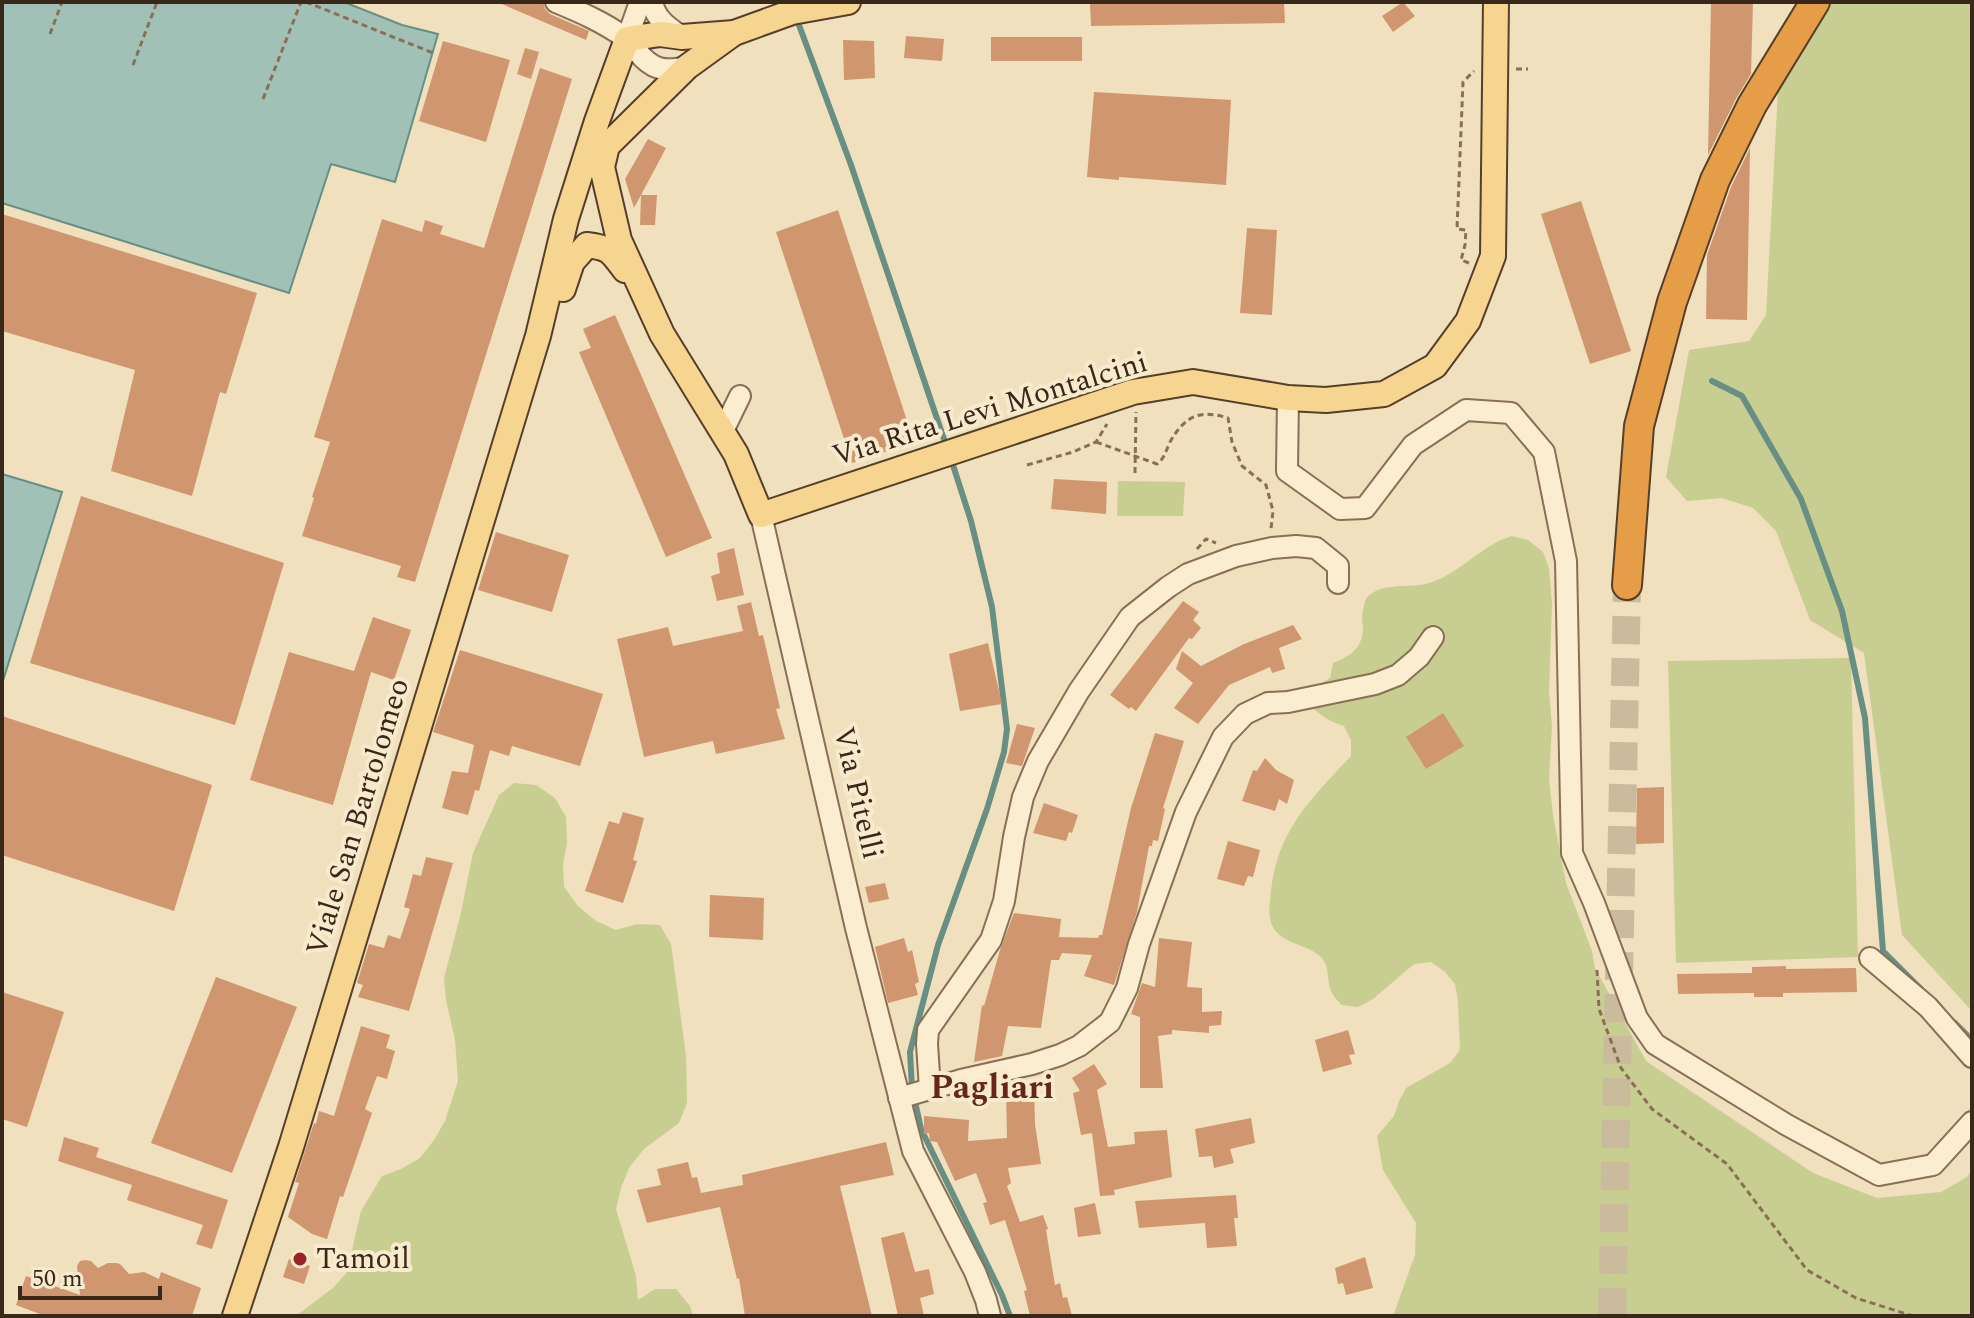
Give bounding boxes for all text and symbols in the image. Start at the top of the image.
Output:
street label: Via Rita Levi Montalcini [827,339,1153,479]
street label: Viale San Bartolomeo [294,673,422,961]
street label: Via Pitelli [820,722,896,864]
district label: Pagliari [930,1062,1054,1114]
place label: Tamoil [316,1236,410,1282]
scale bar [20,1250,160,1300]
marker: Tamoil [291,1250,309,1268]
text: 50 m [32,1261,83,1297]

